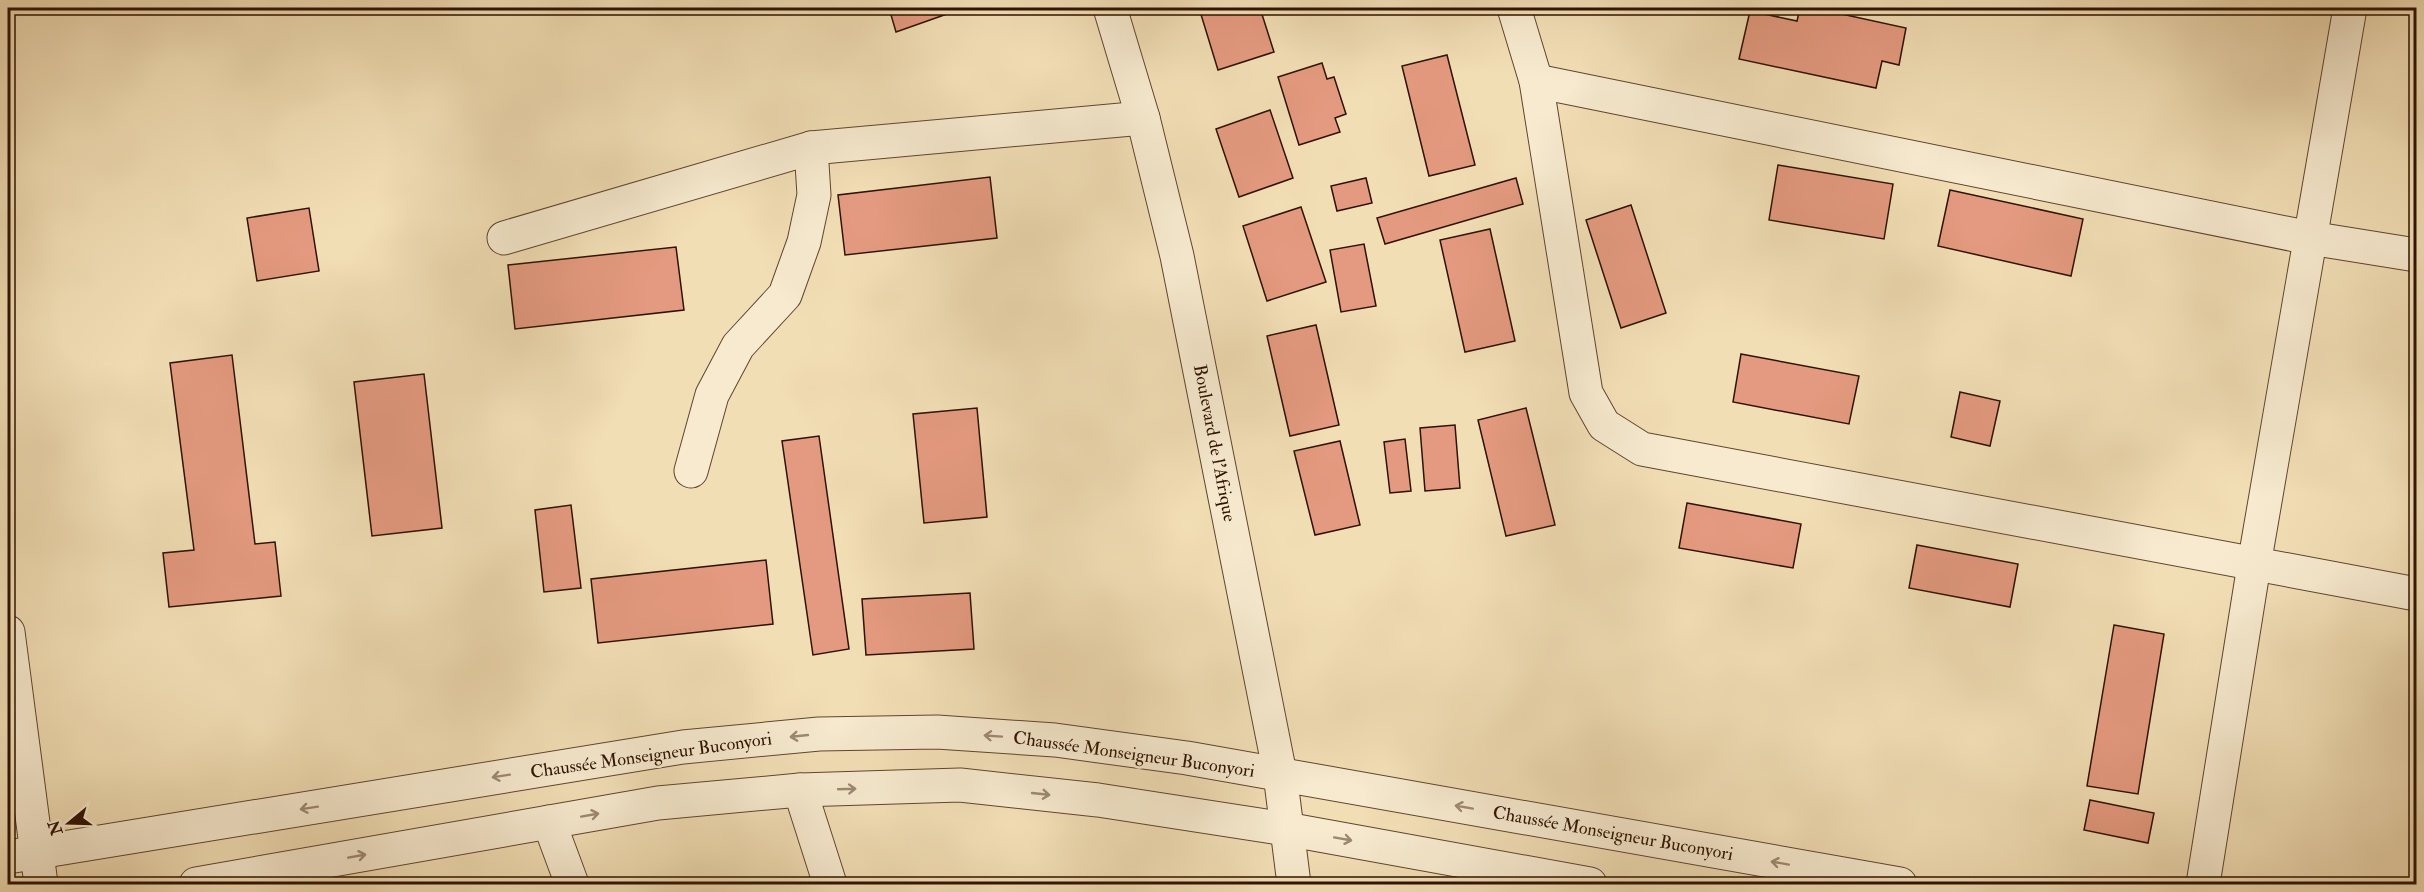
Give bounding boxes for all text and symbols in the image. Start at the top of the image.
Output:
street label: Boulevard de l'Afrique [1188,362,1241,524]
street label: Chaussée Monseigneur Buconyori [1012,726,1256,783]
street label: Chaussée Monseigneur Buconyori [529,727,773,784]
one-way arrow [984,730,1004,741]
one-way arrow [789,731,809,742]
one-way arrow [492,771,512,782]
one-way arrow [836,783,856,795]
one-way arrow [1031,789,1051,800]
north arrow [39,793,99,853]
one-way arrow [1455,801,1475,812]
street label: Chaussée Monseigneur Buconyori [1491,801,1735,866]
one-way arrow [300,802,319,813]
one-way arrow [580,809,600,820]
text: N [44,817,68,839]
one-way arrow [1333,834,1352,845]
one-way arrow [347,851,366,862]
one-way arrow [1771,857,1791,868]

